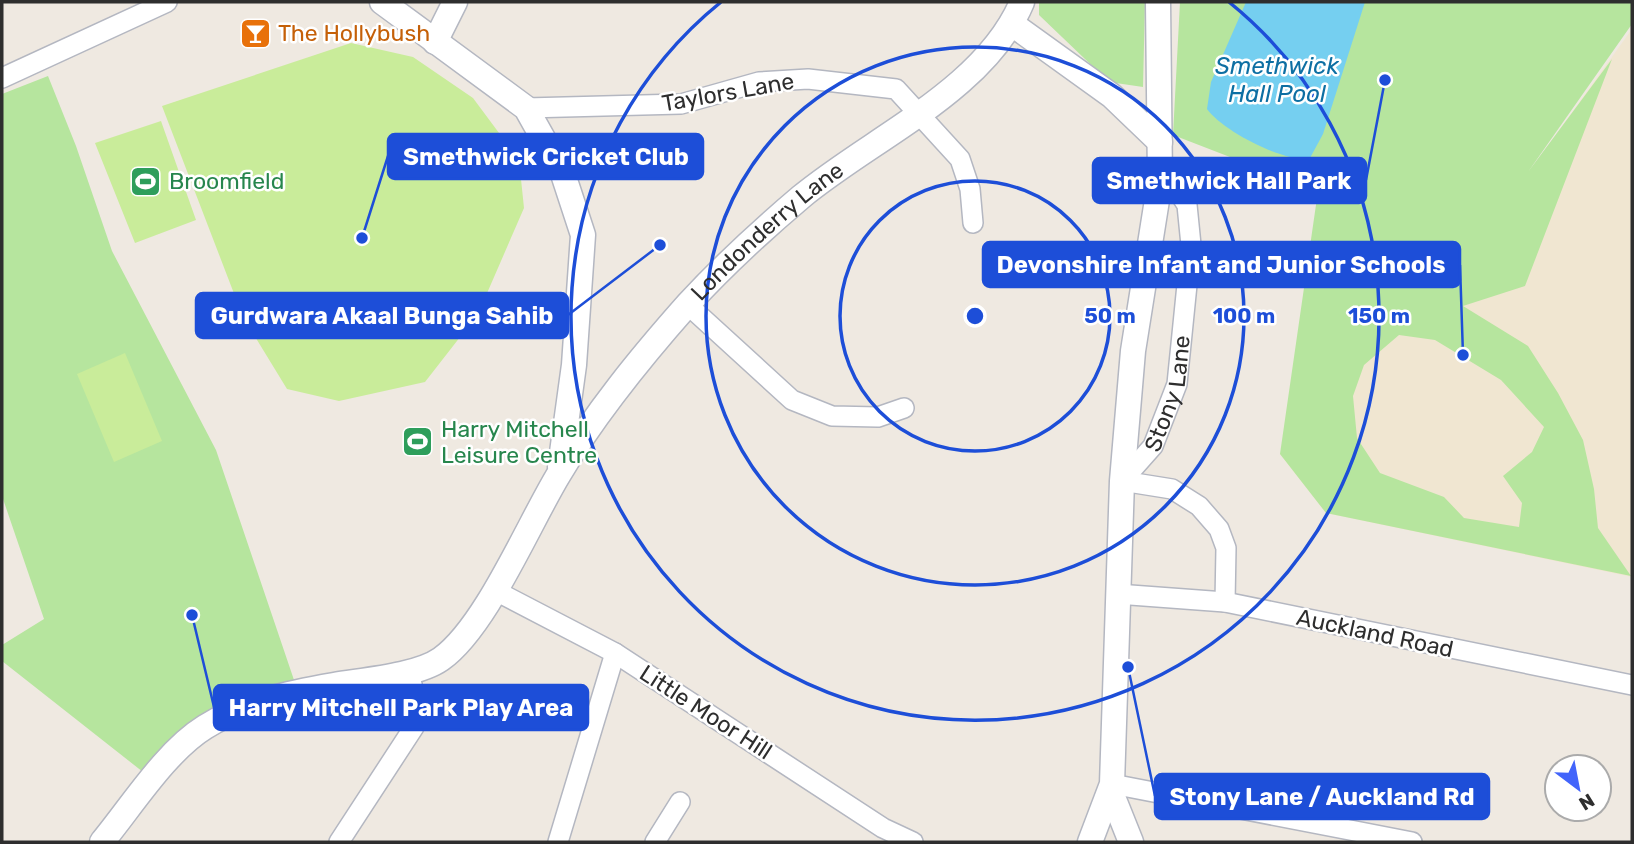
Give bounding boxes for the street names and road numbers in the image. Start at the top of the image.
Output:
street label: Taylors Lane [660,67,796,117]
street label: Londonderry Lane [685,156,849,306]
street label: Stony Lane [1138,334,1196,456]
street label: Auckland Road [1294,603,1456,663]
street label: Little Moor Hill [635,659,777,765]

